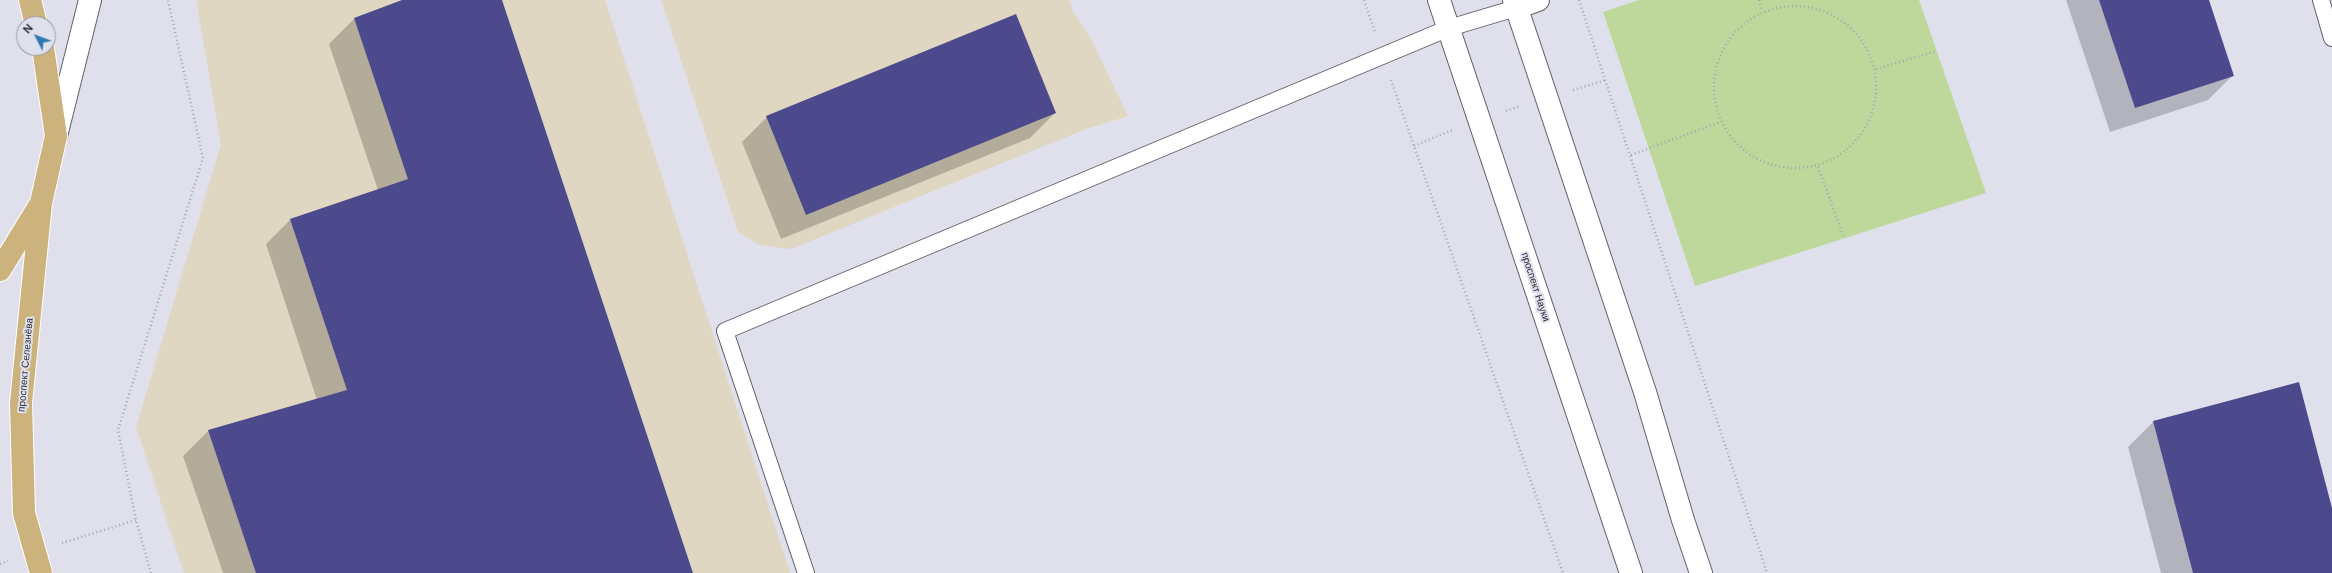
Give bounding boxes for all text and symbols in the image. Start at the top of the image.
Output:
north arrow [16,16,56,56]
text: N [20,21,36,36]
street label: проспект Науки [1518,251,1552,323]
street label: проспект Селезнёва [16,318,36,412]

